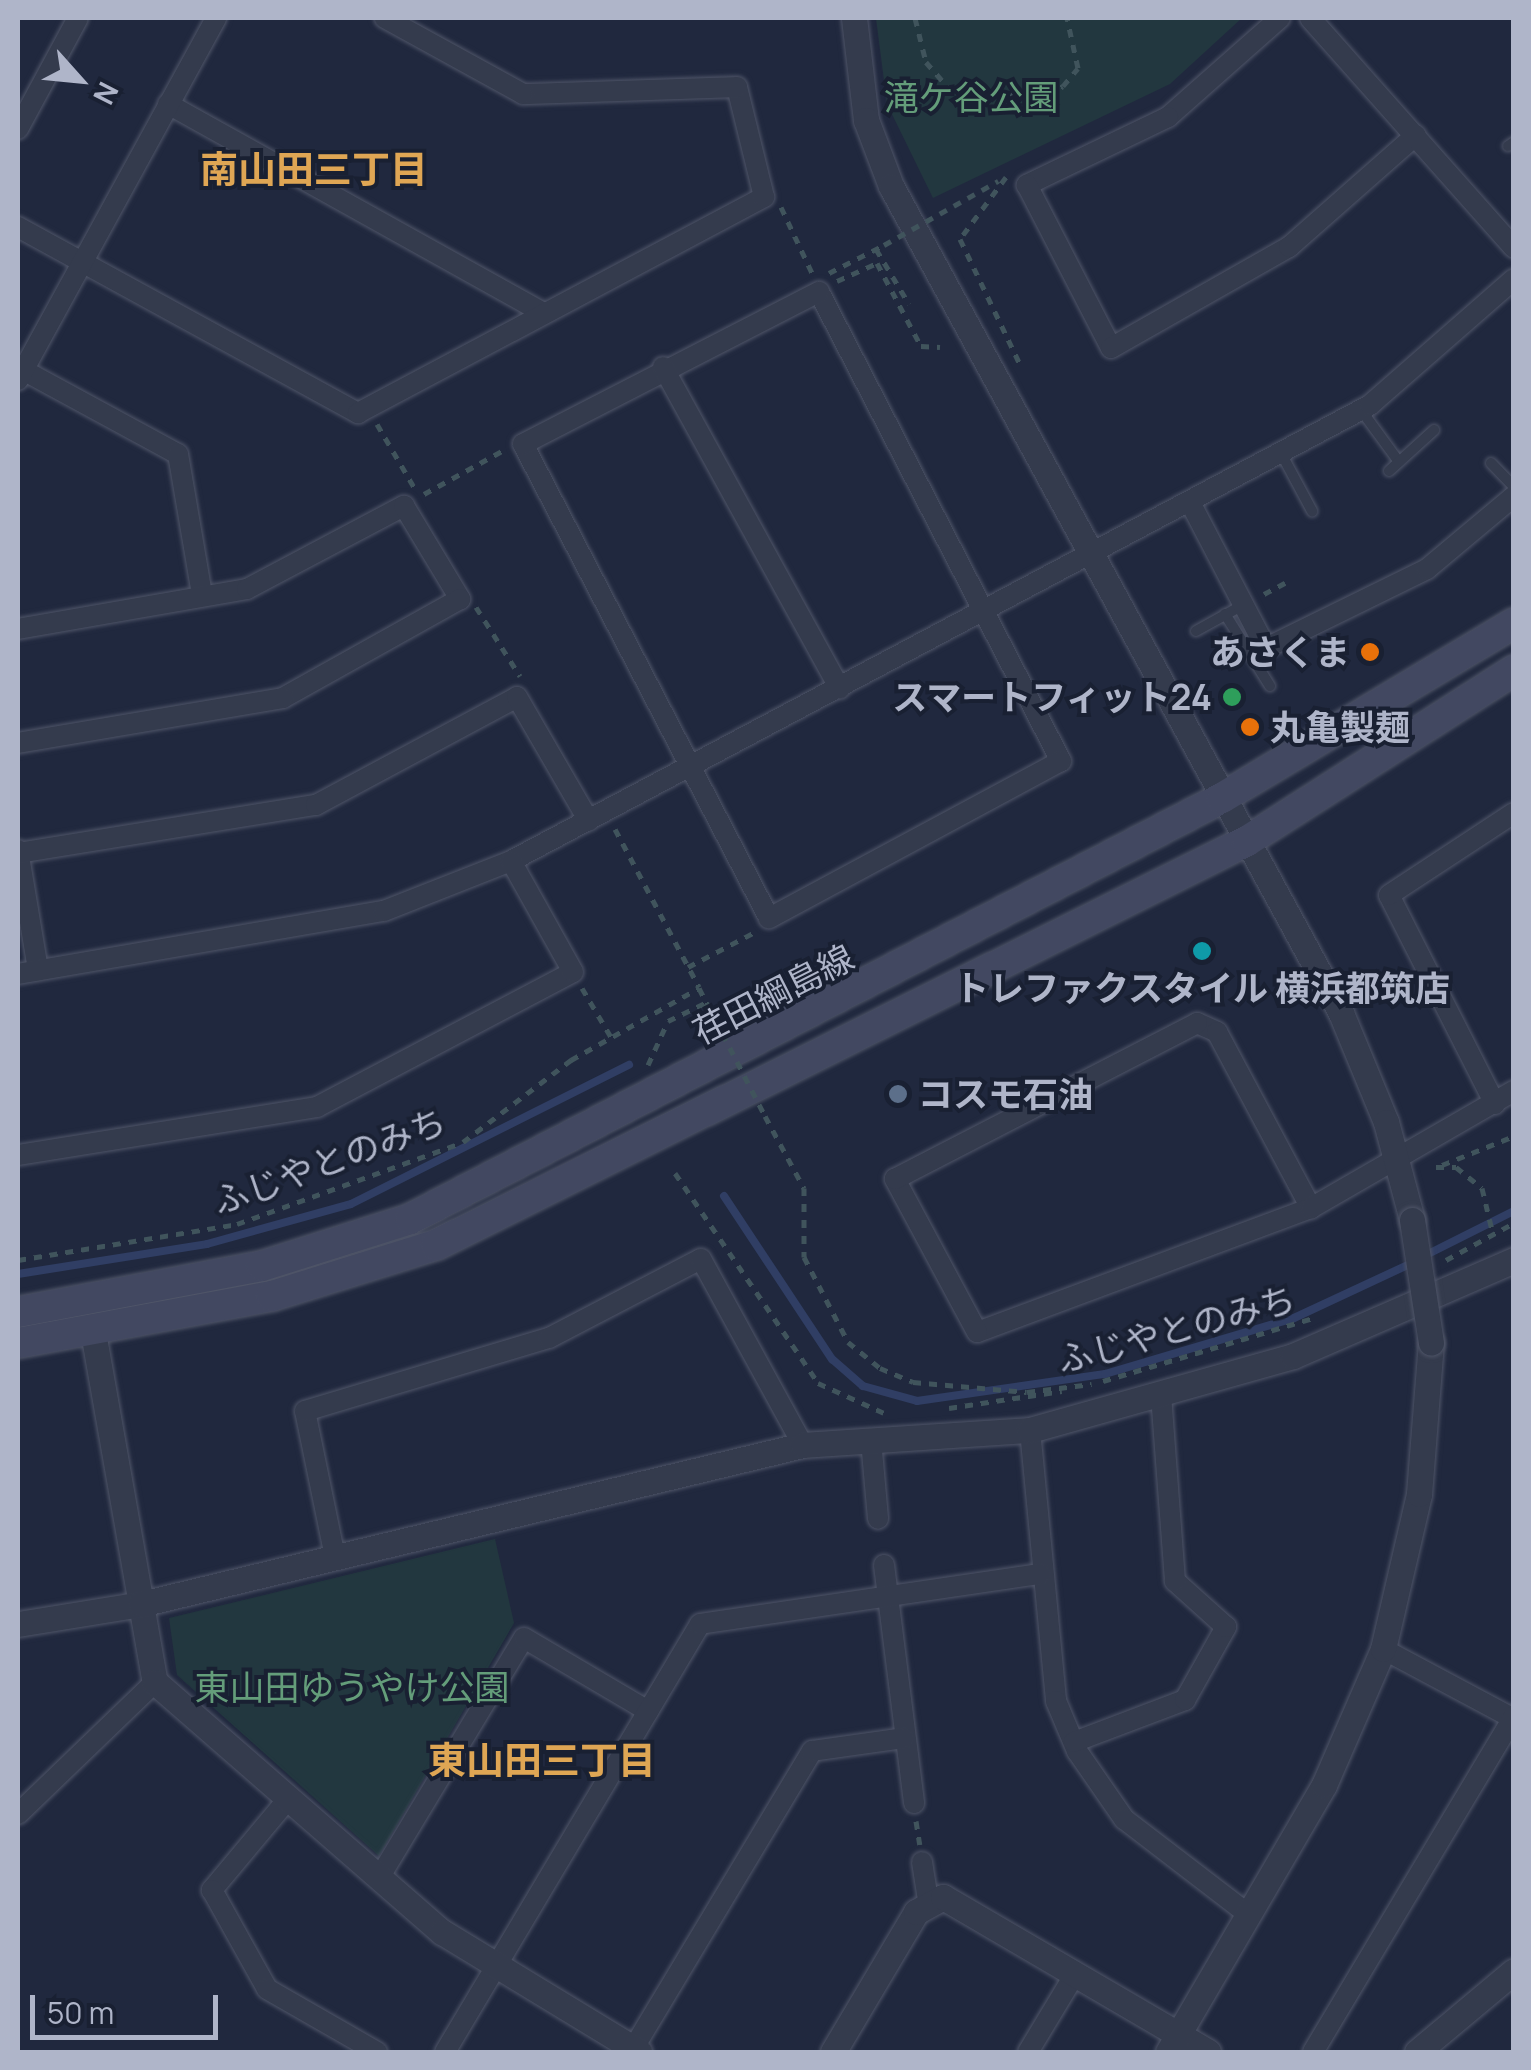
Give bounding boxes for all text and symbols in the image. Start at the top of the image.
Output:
north arrow [30,30,130,130]
text: N [85,76,128,111]
park label: 滝ケ谷公園 [884,76,1058,118]
district label: 南山田三丁目 [200,146,428,192]
place label: あさくま [1210,631,1350,673]
marker: あさくま [1359,641,1381,663]
place label: スマートフィット24 [891,676,1212,718]
marker: スマートフィット24 [1221,686,1243,708]
place label: 丸亀製麺 [1270,706,1410,748]
marker: 丸亀製麺 [1239,716,1261,738]
street label: 荏田綱島線 [686,936,860,1052]
marker: トレファクスタイル 横浜都筑店 [1191,940,1213,962]
place label: トレファクスタイル 横浜都筑店 [954,967,1450,1009]
place label: コスモ石油 [918,1073,1093,1115]
marker: コスモ石油 [887,1083,909,1105]
street label: ふじやとのみち [207,1099,451,1223]
street label: ふじやとのみち [1052,1277,1300,1381]
park label: 東山田ゆうやけ公園 [195,1666,509,1708]
district label: 東山田三丁目 [428,1737,656,1783]
scale bar [35,1975,222,2037]
text: 50 m [47,1992,114,2033]

